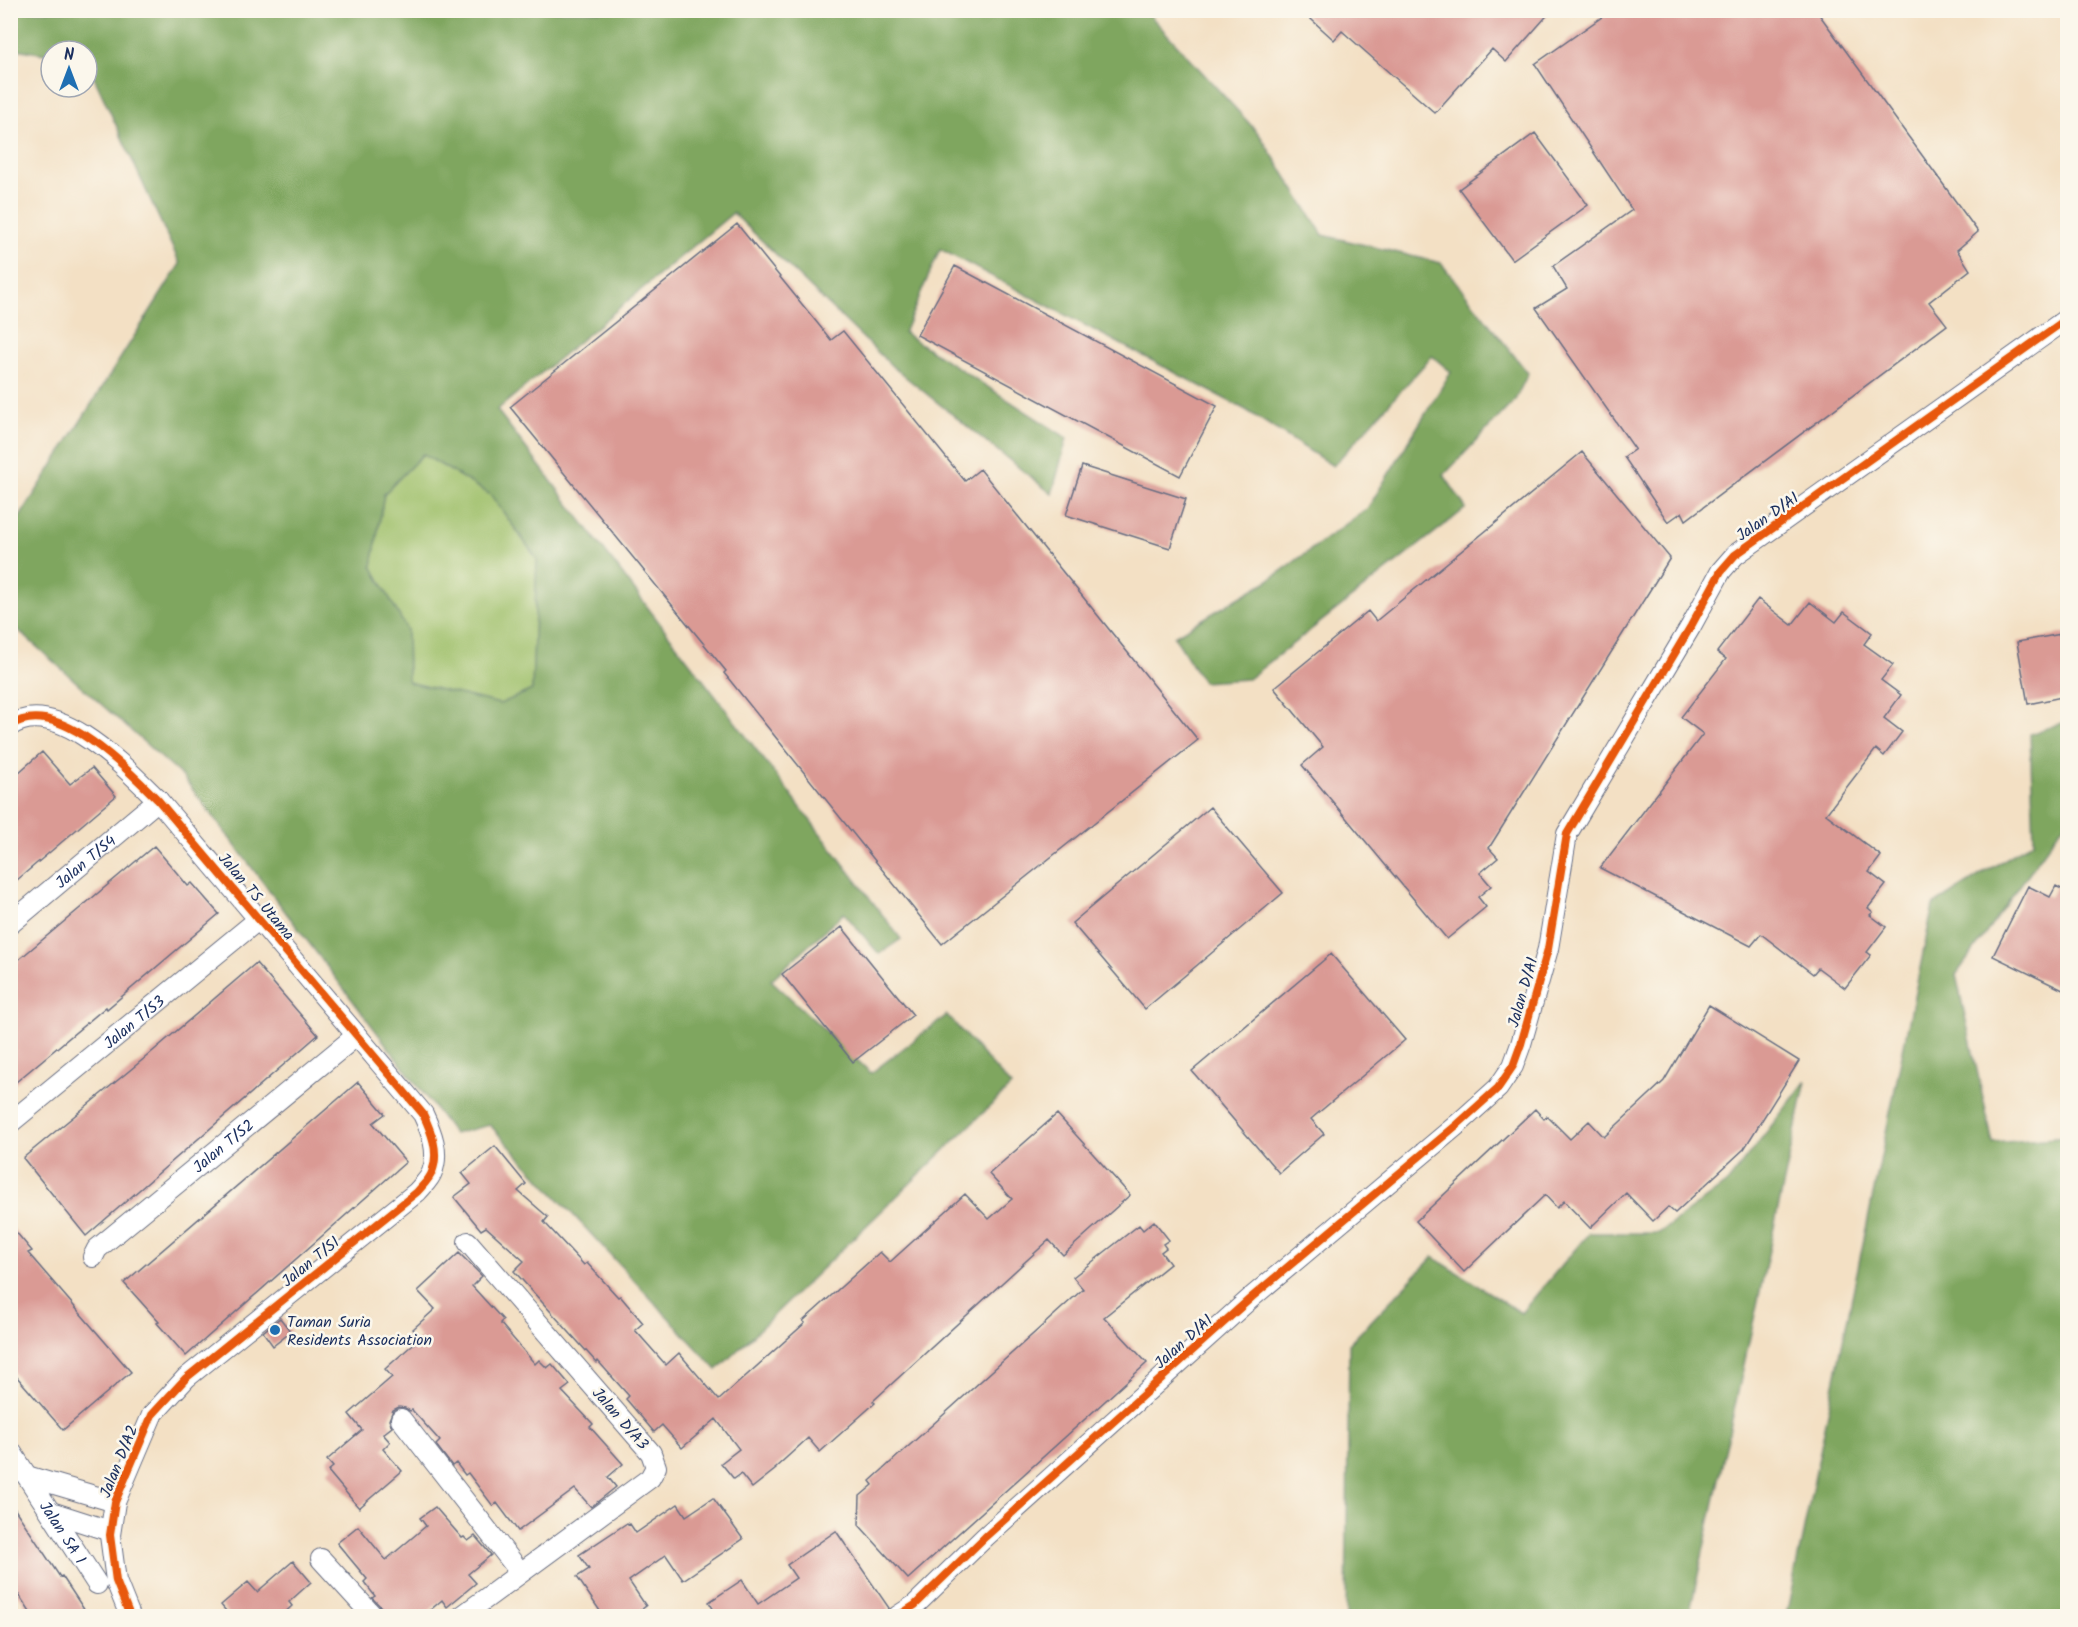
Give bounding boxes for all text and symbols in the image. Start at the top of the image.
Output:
north arrow [39,39,99,99]
text: N [64,43,74,68]
street label: Jalan D/A1 [1731,486,1805,548]
street label: Jalan T/S4 [50,829,122,895]
street label: Jalan TS Utama [211,847,300,946]
street label: Jalan D/A1 [1501,954,1545,1031]
street label: Jalan T/S3 [98,990,171,1056]
street label: Jalan T/S2 [188,1114,260,1180]
street label: Jalan T/S1 [276,1231,346,1294]
street label: Jalan D/A1 [1149,1309,1219,1376]
place label: Taman Suria Residents Association [287,1310,432,1353]
marker: Taman Suria Residents Association [268,1323,282,1337]
street label: Jalan D/A3 [585,1382,654,1456]
street label: Jalan D/A2 [93,1421,145,1502]
street label: Jalan SA 1 [32,1496,92,1570]

